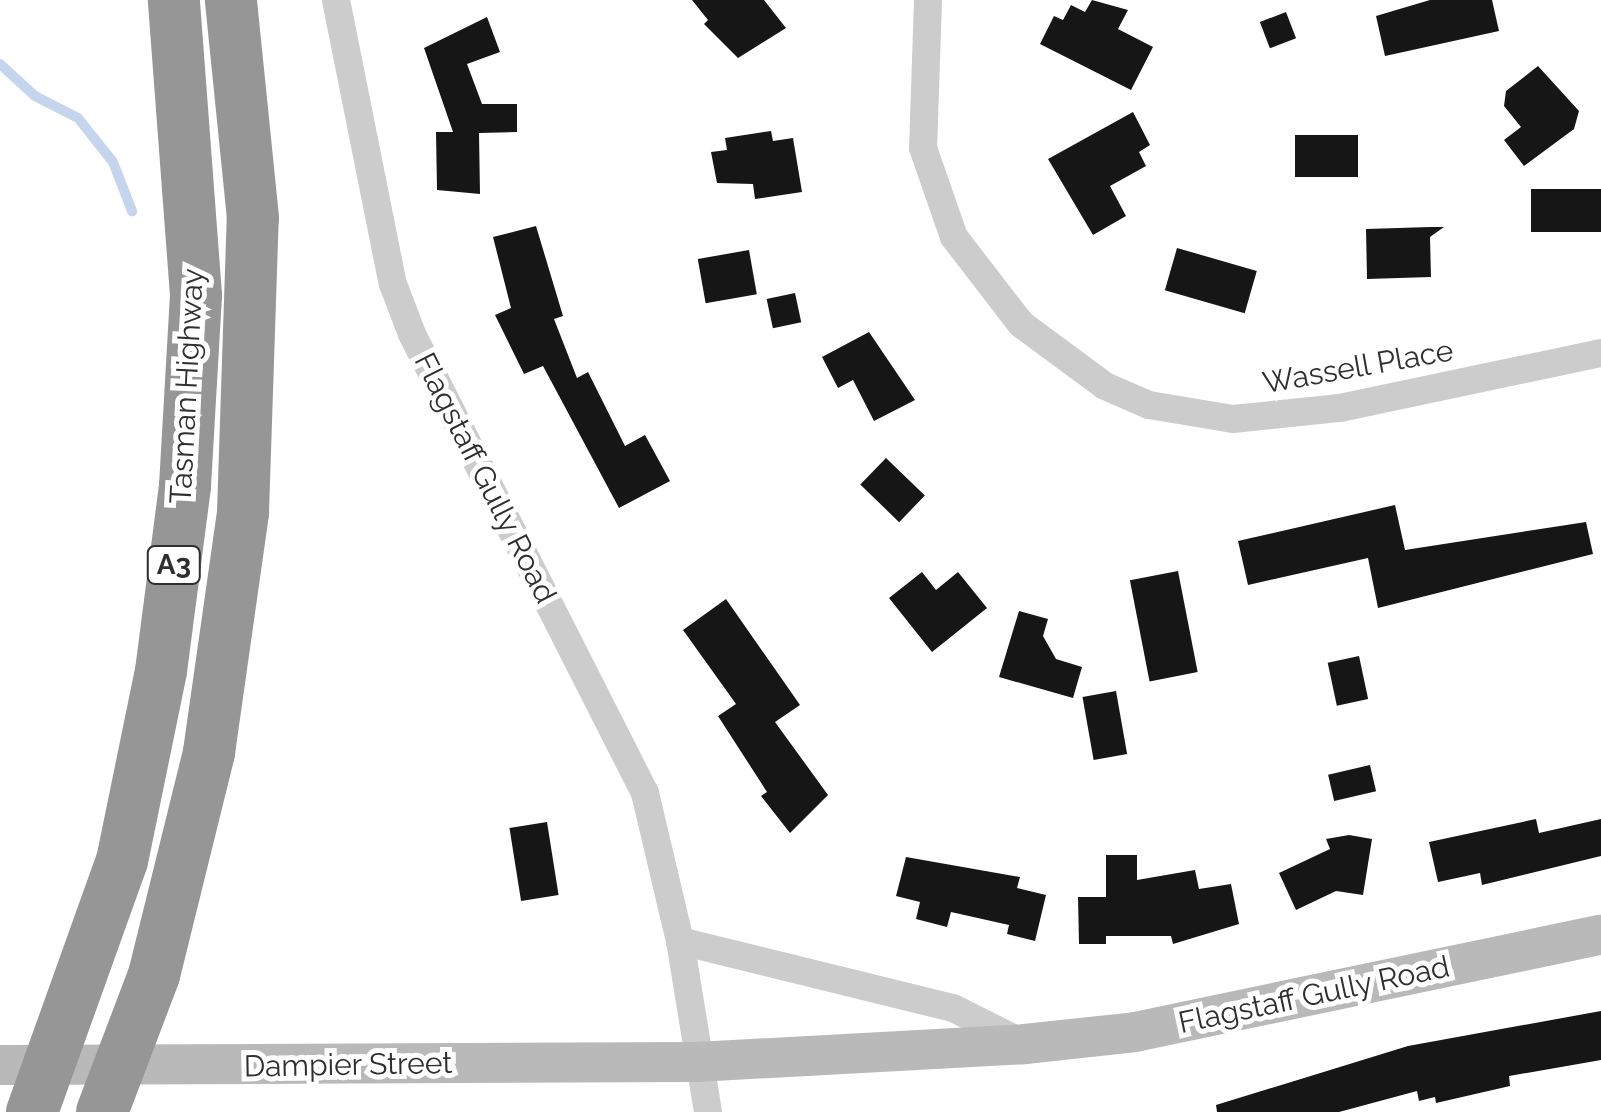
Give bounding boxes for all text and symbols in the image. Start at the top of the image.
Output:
street label: Tasman Highway [163,267,211,505]
street label: Wassell Place [1259,332,1457,402]
street label: Flagstaff Gully Road [406,346,564,610]
road number: A3 [146,542,202,588]
street label: Flagstaff Gully Road [1174,949,1454,1041]
street label: Dampier Street [243,1045,453,1085]

